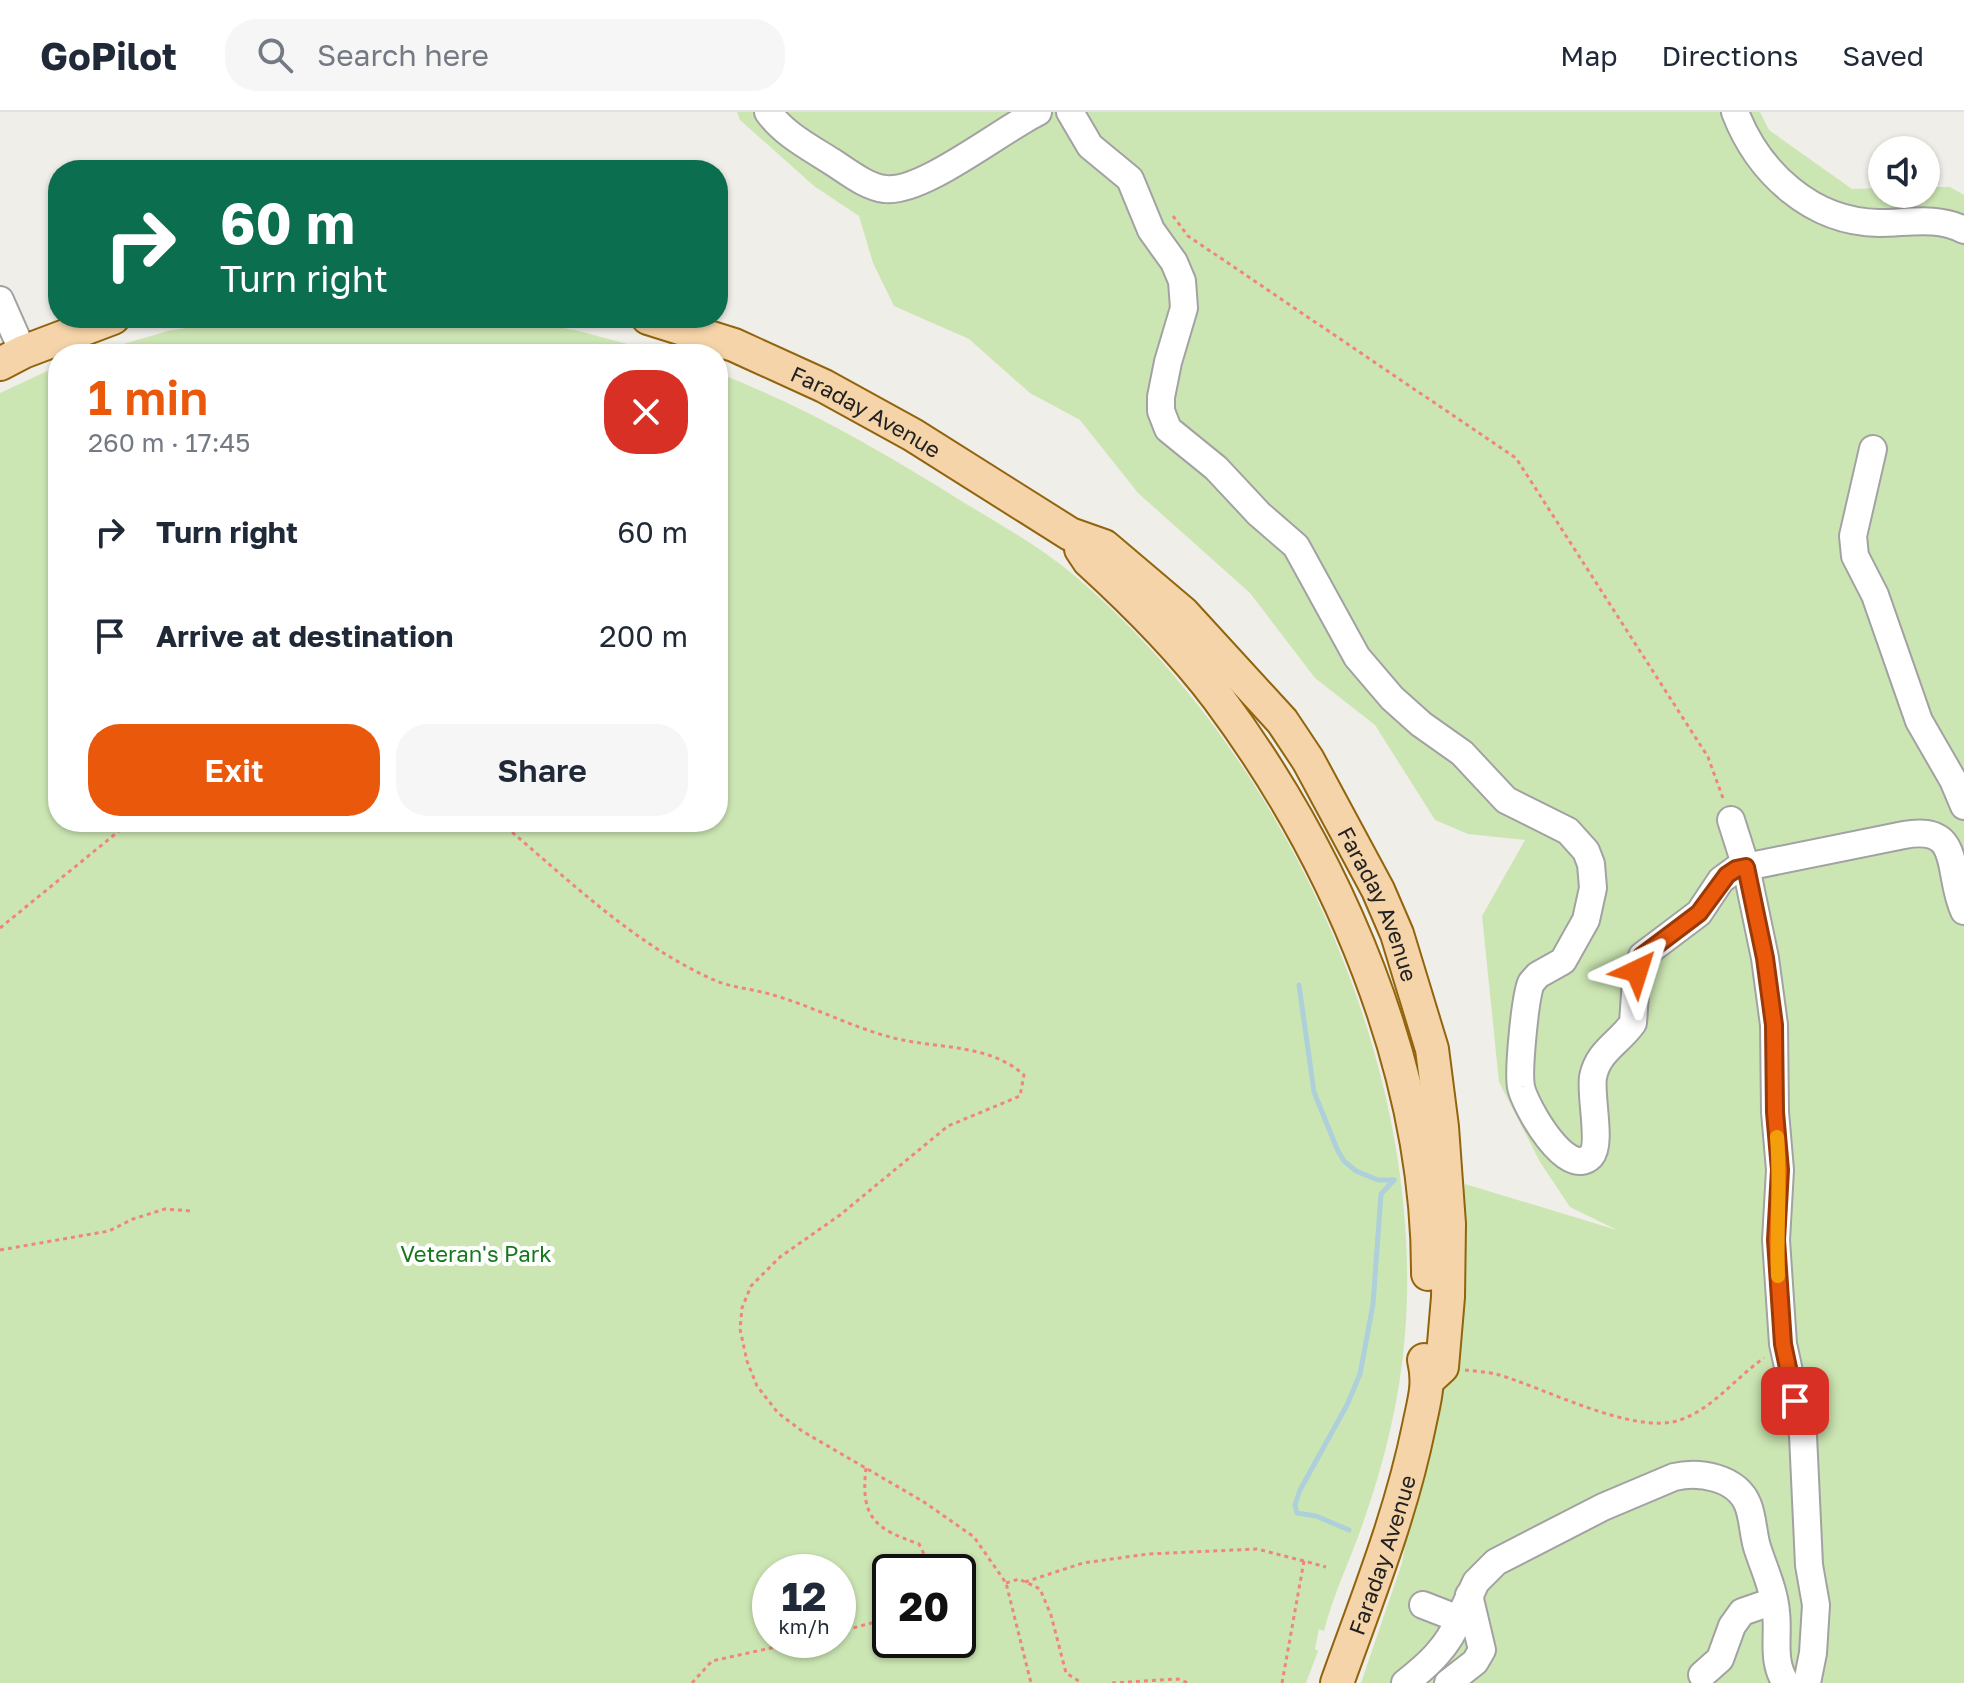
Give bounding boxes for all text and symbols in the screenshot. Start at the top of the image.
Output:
search box [225,19,785,91]
text: GoPilot [40,33,177,78]
icon: search [253,33,297,77]
text: Search here [317,37,489,73]
text: Map [1560,39,1617,72]
text: Directions [1661,39,1798,72]
text: Saved [1842,39,1924,72]
map controls [1868,136,1940,208]
button: sound [1868,136,1940,208]
text: 60 m [220,189,355,256]
icon: right [88,192,192,296]
text: Turn right [220,257,388,300]
street label: Faraday Avenue [787,359,946,463]
text: 1 min [88,368,208,426]
button: close [604,370,688,454]
text: 260 m · 17:45 [88,427,250,458]
icon: right [88,510,132,554]
text: Turn right [156,514,298,550]
text: 60 m [617,514,688,550]
icon: arrive [88,614,132,658]
text: Arrive at destination [156,618,453,654]
text: 200 m [599,618,688,654]
button: Exit [88,724,380,816]
button: Share [396,724,688,816]
street label: Faraday Avenue [1333,822,1424,984]
position arrow [1595,929,1679,1013]
park label: Veteran's Park [400,1240,552,1267]
pin [1761,1367,1829,1435]
icon: arrive [1773,1379,1817,1423]
street label: Faraday Avenue [1342,1472,1420,1638]
speed limit sign: 20 [872,1554,976,1658]
text: 12 [782,1572,827,1620]
text: km/h [779,1614,829,1638]

